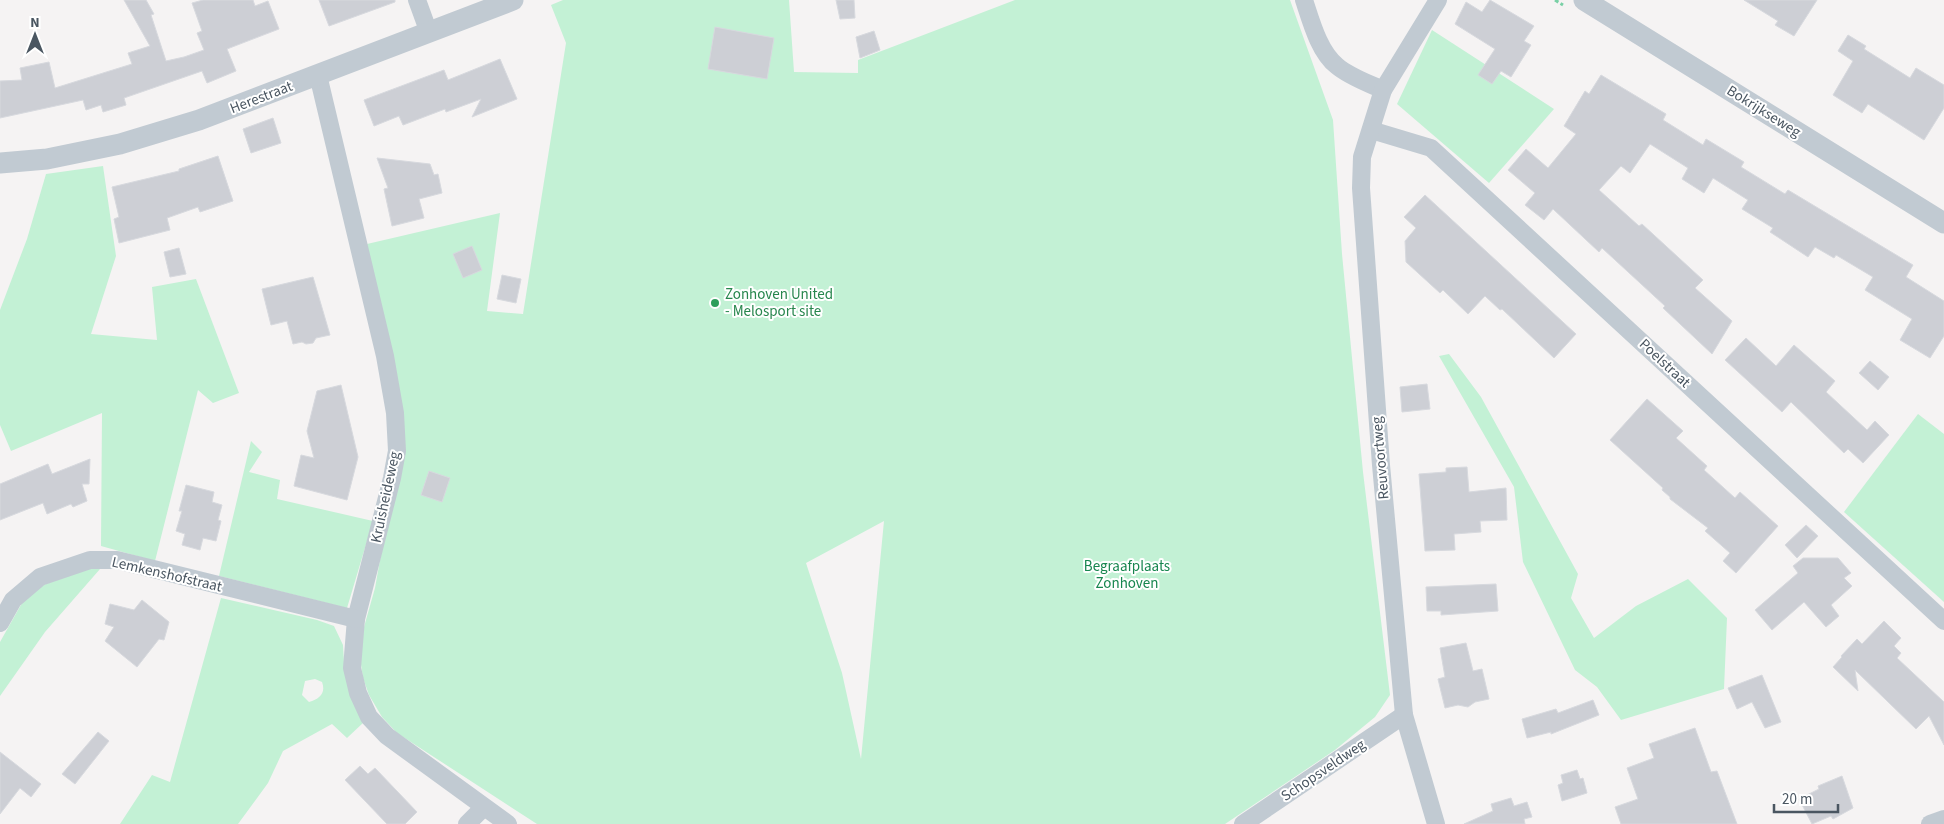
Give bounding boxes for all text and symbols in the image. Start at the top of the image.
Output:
north arrow [10,10,60,60]
text: N [30,13,40,33]
street label: Herestraat [227,76,296,119]
street label: Bokrijkseweg [1723,80,1805,143]
place label: Zonhoven United - Melosport site [725,284,833,322]
marker: Zonhoven United - Melosport site [709,297,721,309]
street label: Poelstraat [1634,334,1695,393]
street label: Reuvoortweg [1366,415,1395,500]
street label: Kruisheideweg [366,449,405,545]
street label: Lemkenshofstraat [110,552,224,597]
park label: Begraafplaats Zonhoven [1084,556,1170,594]
street label: Schopsveldweg [1277,734,1370,806]
scale bar [1774,782,1838,814]
text: 20 m [1782,789,1812,810]

